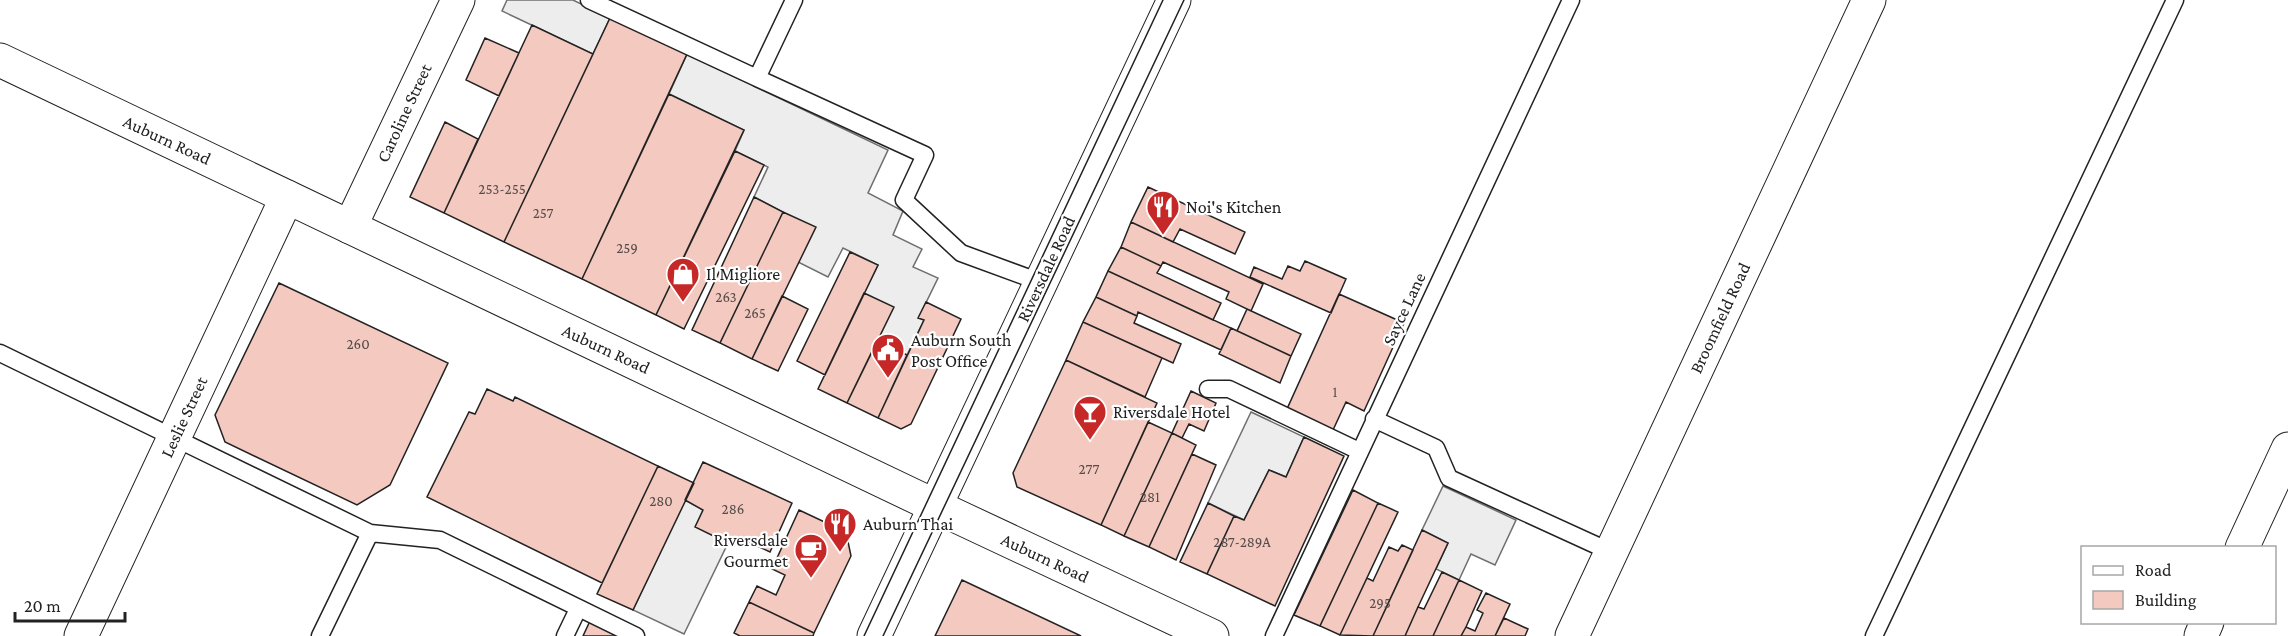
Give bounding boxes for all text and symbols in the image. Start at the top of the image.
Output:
street label: Caroline Street [372,60,436,165]
street label: Auburn Road [120,111,214,169]
house number: 253-255 [478,181,526,197]
restaurant icon: Noi's Kitchen [1145,189,1181,236]
place label: Noi's Kitchen [1186,197,1282,217]
house number: 257 [533,205,553,221]
street label: Riversdale Road [1013,212,1079,325]
house number: 259 [616,240,638,256]
shop icon: Il Migliore [665,256,701,303]
street label: Broomfield Road [1686,259,1755,377]
place label: Il Migliore [706,264,780,284]
street label: Sayce Lane [1378,269,1430,349]
house number: 263 [715,289,737,305]
house number: 265 [744,305,766,321]
street label: Auburn Road [559,320,653,378]
place label: Auburn South Post Office [911,330,1012,371]
public building icon: Auburn South Post Office [870,332,906,379]
house number: 260 [346,336,370,352]
street label: Leslie Street [157,372,212,461]
house number: 1 [1333,384,1338,400]
bar icon: Riversdale Hotel [1072,394,1108,441]
place label: Riversdale Hotel [1113,402,1230,422]
house number: 277 [1079,461,1099,477]
house number: 281 [1140,489,1160,505]
house number: 280 [649,493,673,509]
house number: 286 [722,501,744,517]
restaurant icon: Auburn Thai [822,506,858,553]
place label: Auburn Thai [863,514,954,534]
street label: Auburn Road [998,529,1092,587]
place label: Riversdale Gourmet [713,530,789,571]
cafe icon: Riversdale Gourmet [793,532,829,579]
house number: 287-289A [1213,534,1271,550]
legend [2081,546,2276,624]
text: Road [2135,560,2172,580]
scale bar [15,585,124,623]
text: Building [2135,590,2197,610]
house number: 295 [1369,595,1391,611]
text: 20 m [24,596,61,616]

